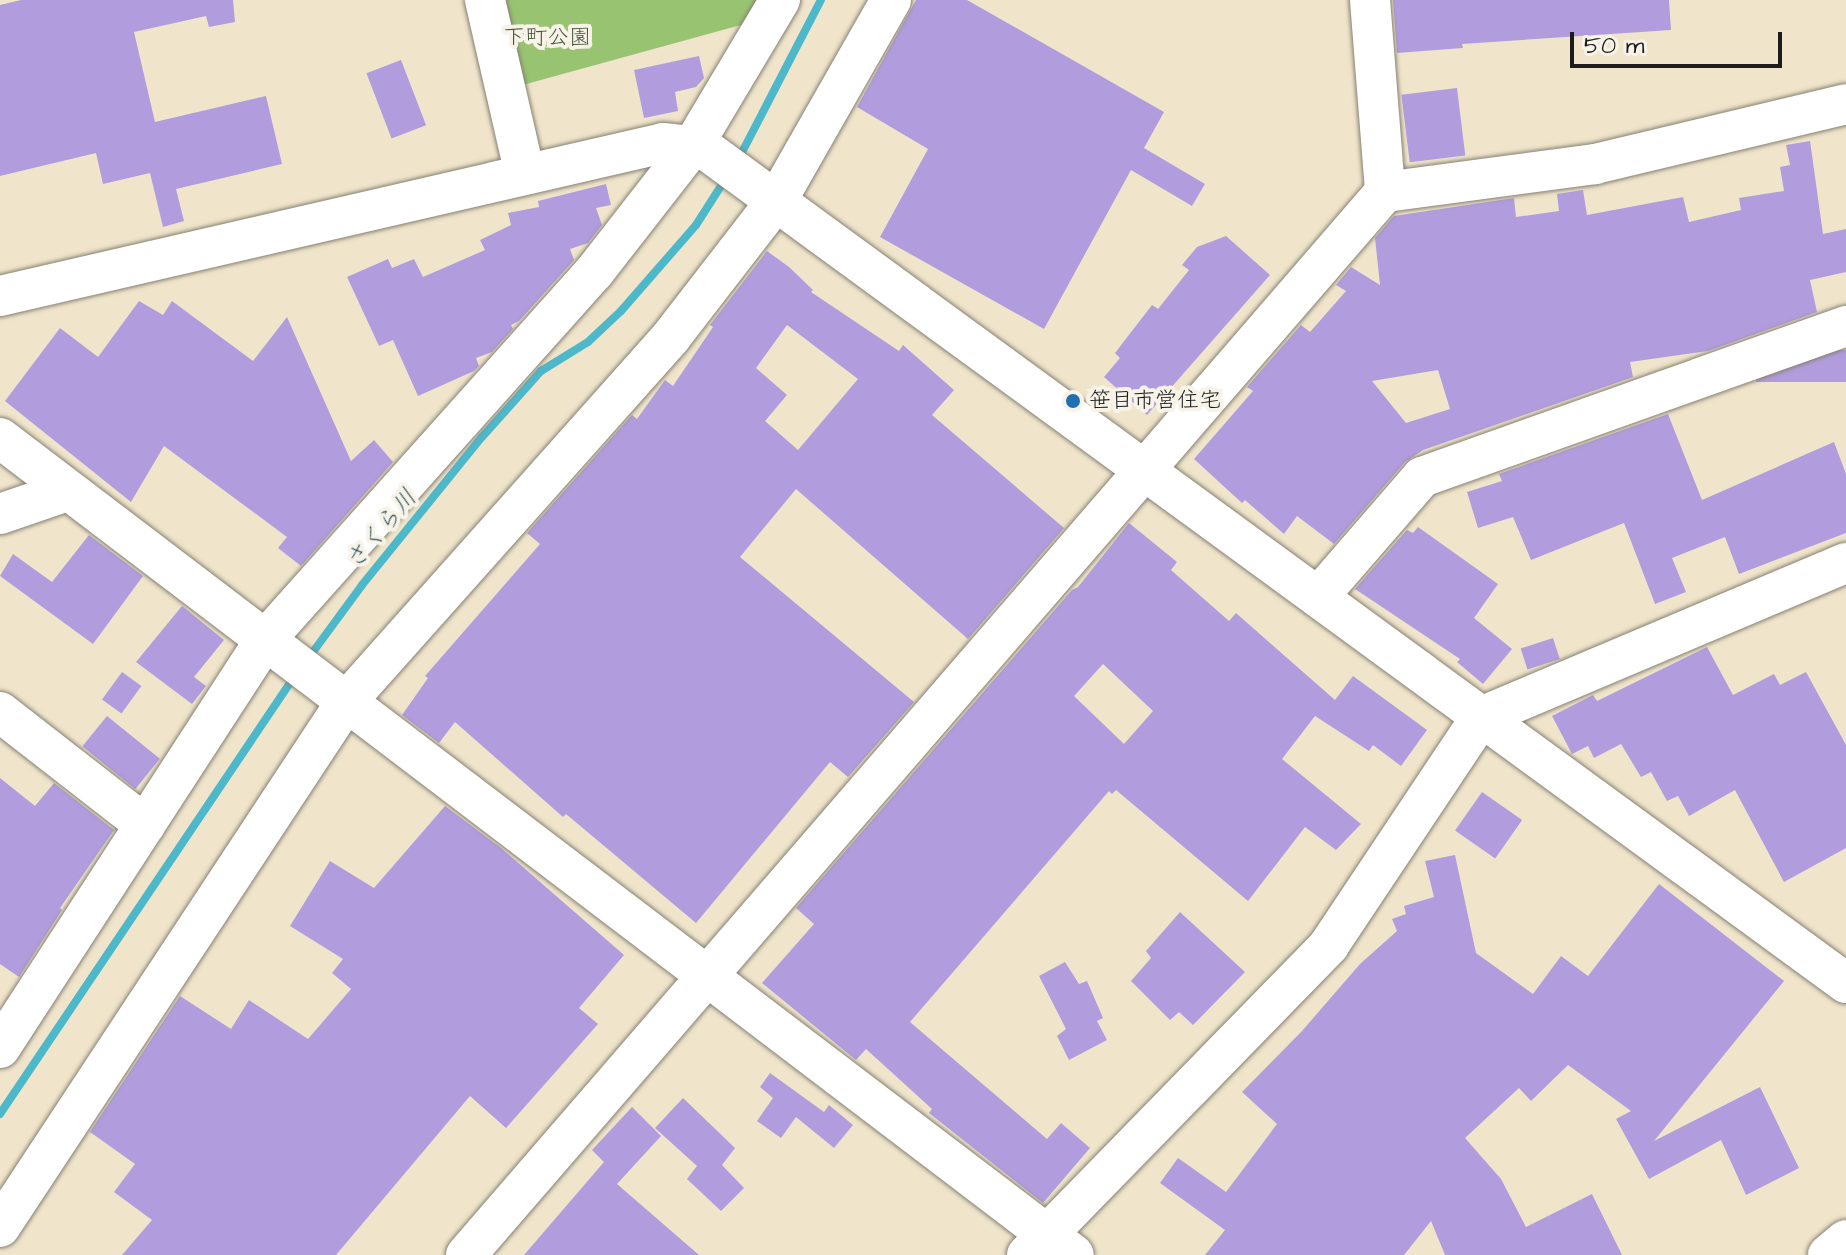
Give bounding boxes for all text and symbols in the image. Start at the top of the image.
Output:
scale bar [1574,16,1786,66]
park label: 下町公園 [503,25,591,51]
text: 50 m [1584,29,1644,63]
place label: 笹目市営住宅 [1089,388,1221,414]
marker: 笹目市営住宅 [1064,392,1082,410]
water label: さくら川 [340,484,424,576]

